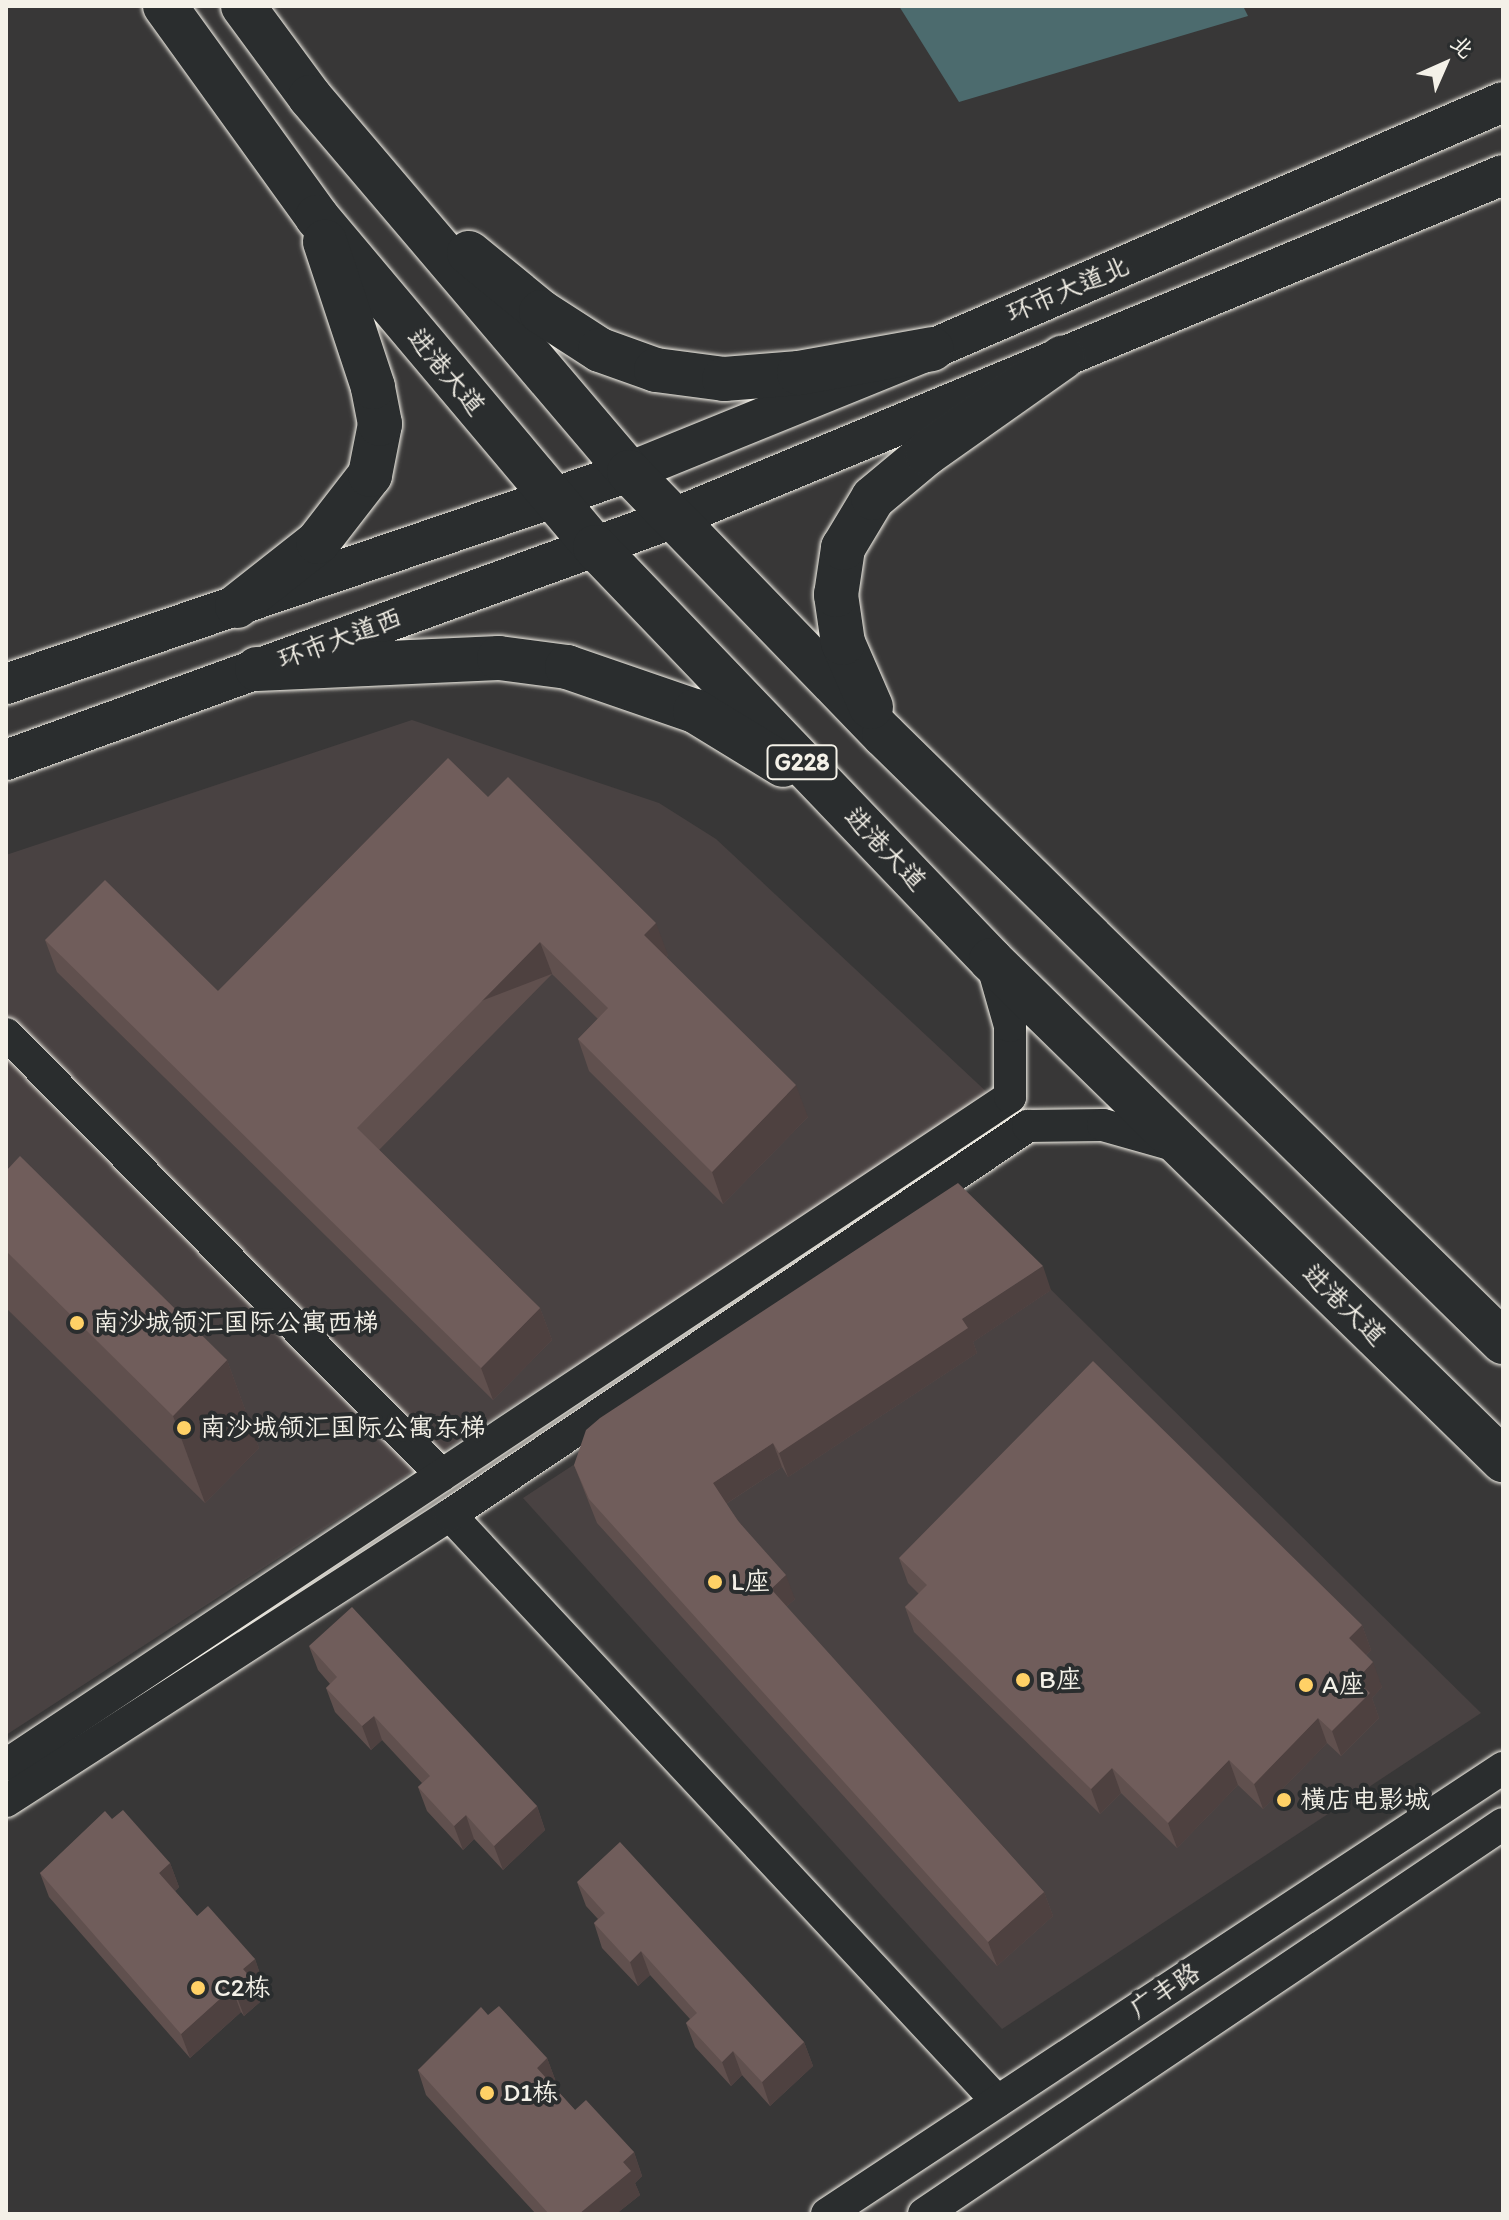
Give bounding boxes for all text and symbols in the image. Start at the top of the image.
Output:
north arrow [1405,24,1485,104]
text: 北 [1445,29,1480,64]
street label: 环市大道北 [1002,250,1134,330]
street label: 进港大道 [401,322,491,422]
street label: 环市大道西 [274,602,406,676]
road number: G228 [766,742,838,782]
street label: 进港大道 [838,801,932,897]
street label: 进港大道 [1296,1258,1392,1352]
place label: 南沙城领汇国际公寓西梯 [93,1307,379,1339]
marker: 南沙城领汇国际公寓西梯 [68,1314,86,1332]
place label: 南沙城领汇国际公寓东梯 [200,1412,486,1444]
marker: 南沙城领汇国际公寓东梯 [175,1419,193,1437]
place label: L座 [731,1566,770,1598]
marker: L座 [706,1573,724,1591]
place label: B座 [1039,1664,1082,1696]
place label: A座 [1322,1669,1365,1701]
marker: B座 [1014,1671,1032,1689]
marker: A座 [1297,1676,1315,1694]
place label: 横店电影城 [1300,1784,1430,1816]
marker: 横店电影城 [1275,1791,1293,1809]
street label: 广丰路 [1124,1957,1206,2025]
place label: C2栋 [214,1972,270,2004]
marker: C2栋 [189,1979,207,1997]
place label: D1栋 [503,2077,558,2109]
marker: D1栋 [478,2084,496,2102]

